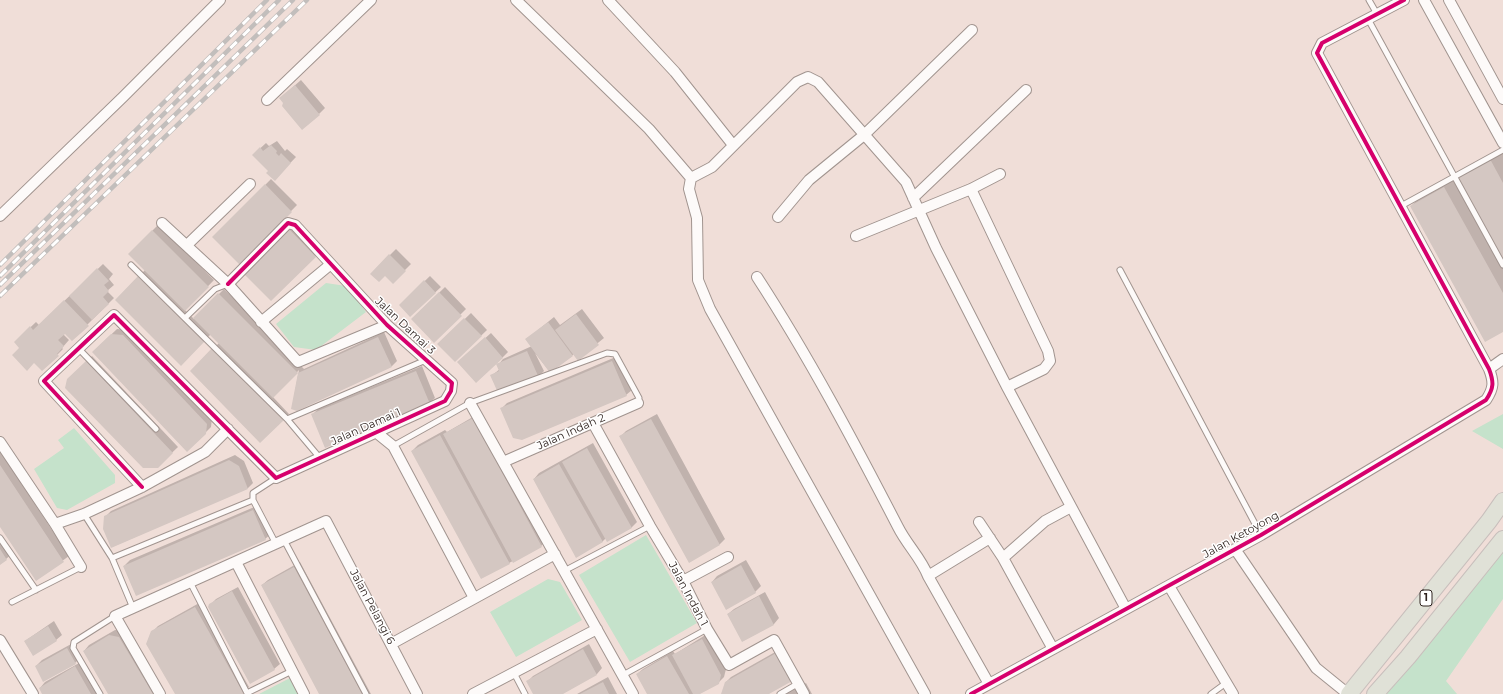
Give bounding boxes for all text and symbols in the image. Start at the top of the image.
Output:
street label: Jalan Damai 3 [372,295,438,357]
street label: Jalan Damai 1 [329,406,403,448]
street label: Jalan Indah 2 [535,411,607,453]
street label: Jalan Ketoyong [1201,509,1281,561]
street label: Jalan Indah 1 [666,560,710,628]
street label: Jalan Pelangi 6 [347,567,397,647]
road number: 1 [1420,590,1432,606]

